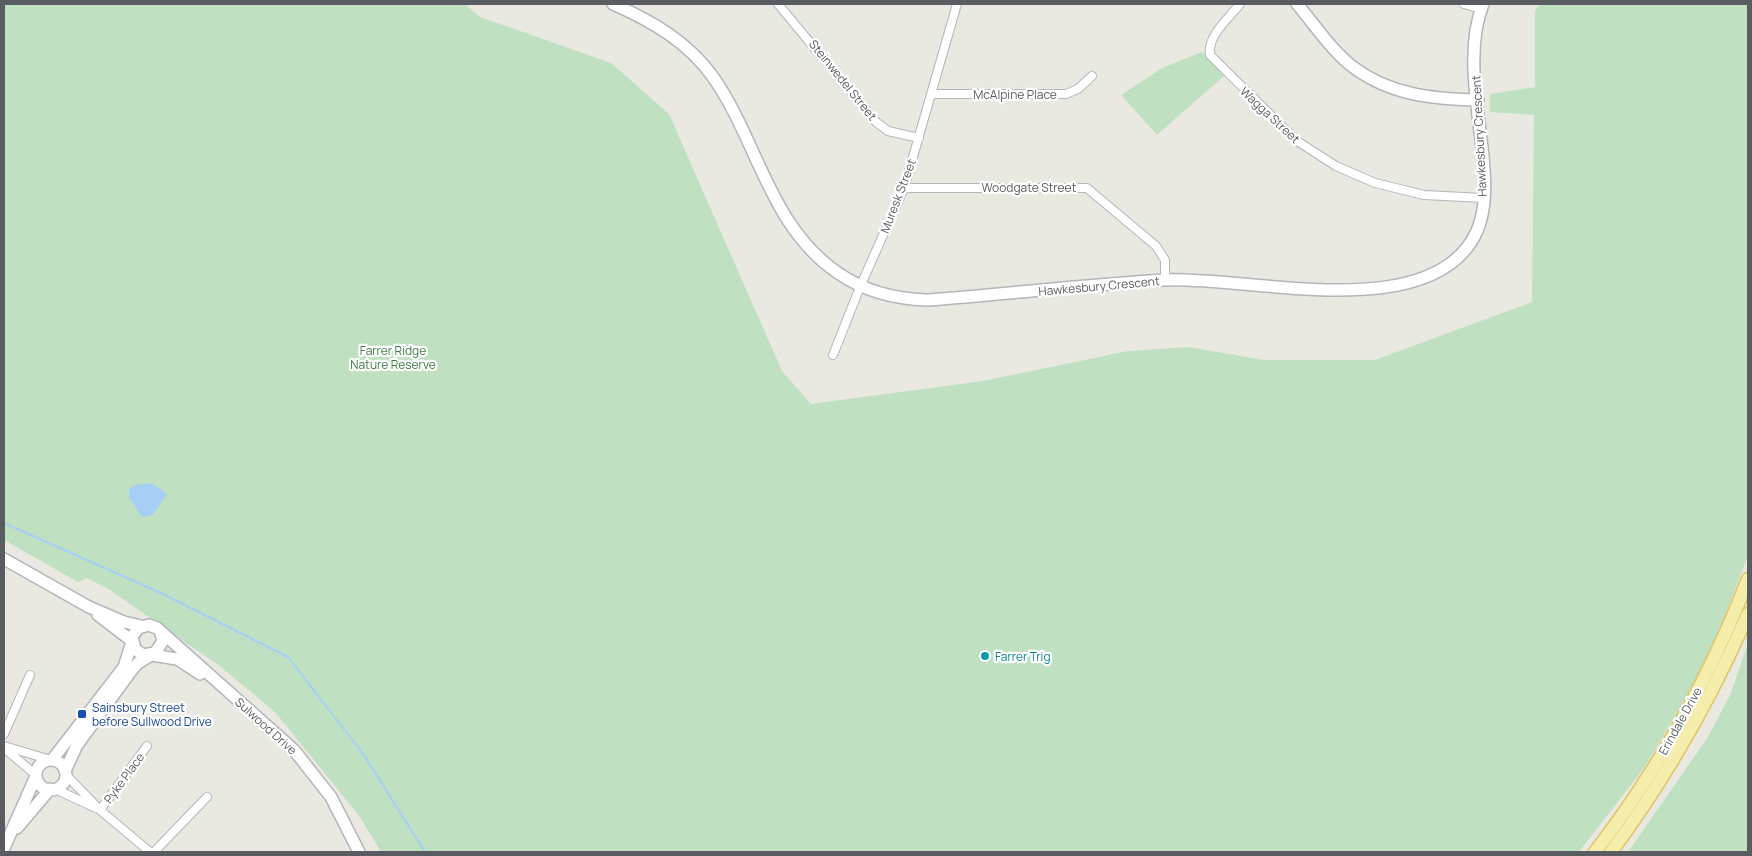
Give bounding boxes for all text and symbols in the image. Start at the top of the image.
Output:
street label: Steinwedel Street [805,36,881,124]
street label: Hawkesbury Crescent [1467,75,1491,197]
street label: Wagga Street [1236,83,1304,147]
street label: McAlpine Place [973,86,1057,103]
street label: Muresk Street [876,156,920,236]
street label: Woodgate Street [982,179,1077,196]
street label: Hawkesbury Crescent [1038,272,1160,300]
park label: Farrer Ridge Nature Reserve [350,342,436,373]
place label: Farrer Trig [995,648,1051,665]
marker: Farrer Trig [979,650,991,662]
street label: Erindale Drive [1654,684,1706,758]
street label: Sulwood Drive [231,694,301,758]
place label: Sainsbury Street before Sullwood Drive [92,699,212,730]
marker: Sainsbury Street before Sullwood Drive [76,708,88,720]
street label: Pyke Place [100,749,148,807]

